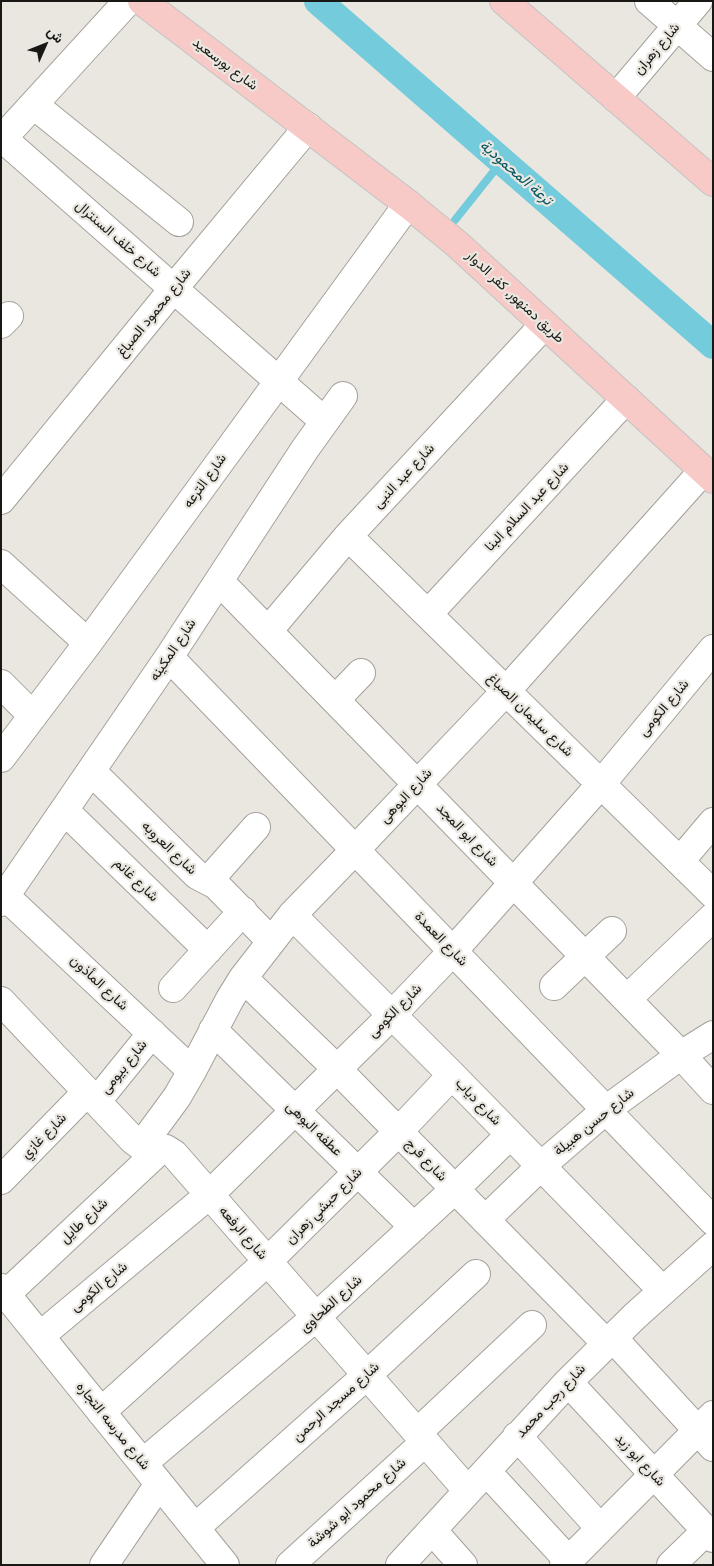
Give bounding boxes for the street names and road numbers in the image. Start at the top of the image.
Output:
street label: شارع زهران [630,20,684,78]
street label: شارع بورسعيد [189,34,261,94]
street label: شارع خلف السنترال [72,197,164,281]
street label: طريق دمنهور, كفر الدوار [462,247,568,347]
street label: شارع محمود الصباغ [113,265,195,361]
street label: شارع عبد النبى [370,440,438,512]
street label: شارع الترعه [180,451,230,511]
street label: شارع عبد السلام البنا [482,459,572,555]
street label: شارع المكينه [146,616,200,684]
street label: شارع سليمان الصباغ [483,670,577,760]
street label: شارع الكومى [635,676,693,740]
street label: شارع البوهى [376,765,436,827]
street label: شارع ابو المجد [433,800,501,870]
street label: شارع العروبه [138,818,200,878]
street label: شارع غانم [110,855,162,905]
street label: شارع العمدة [411,908,471,970]
street label: شارع المأذون [66,952,132,1014]
street label: شارع الكومى [365,981,425,1041]
street label: شارع بيومى [97,1036,151,1098]
street label: شارع دياب [452,1075,504,1129]
street label: شارع حسن هبيلة [551,1085,637,1159]
street label: عطفه البوهى [282,1098,346,1160]
street label: شارع غازي [18,1110,70,1162]
street label: شارع فرج [402,1135,450,1185]
street label: شارع حبشي زهران [282,1164,366,1248]
street label: شارع طايل [57,1195,111,1247]
street label: شارع الرفعه [215,1203,271,1263]
street label: شارع الكومى [67,1258,131,1316]
street label: شارع الطحاوى [296,1272,366,1336]
street label: شارع مسجد الرحمن [289,1359,383,1445]
street label: شارع رجب محمد [513,1361,589,1441]
street label: شارع مدرسه التجاره [72,1379,154,1473]
street label: شارع ابو زيد [611,1430,669,1490]
street label: شارع محمود ابو شوشة [304,1454,410,1552]

